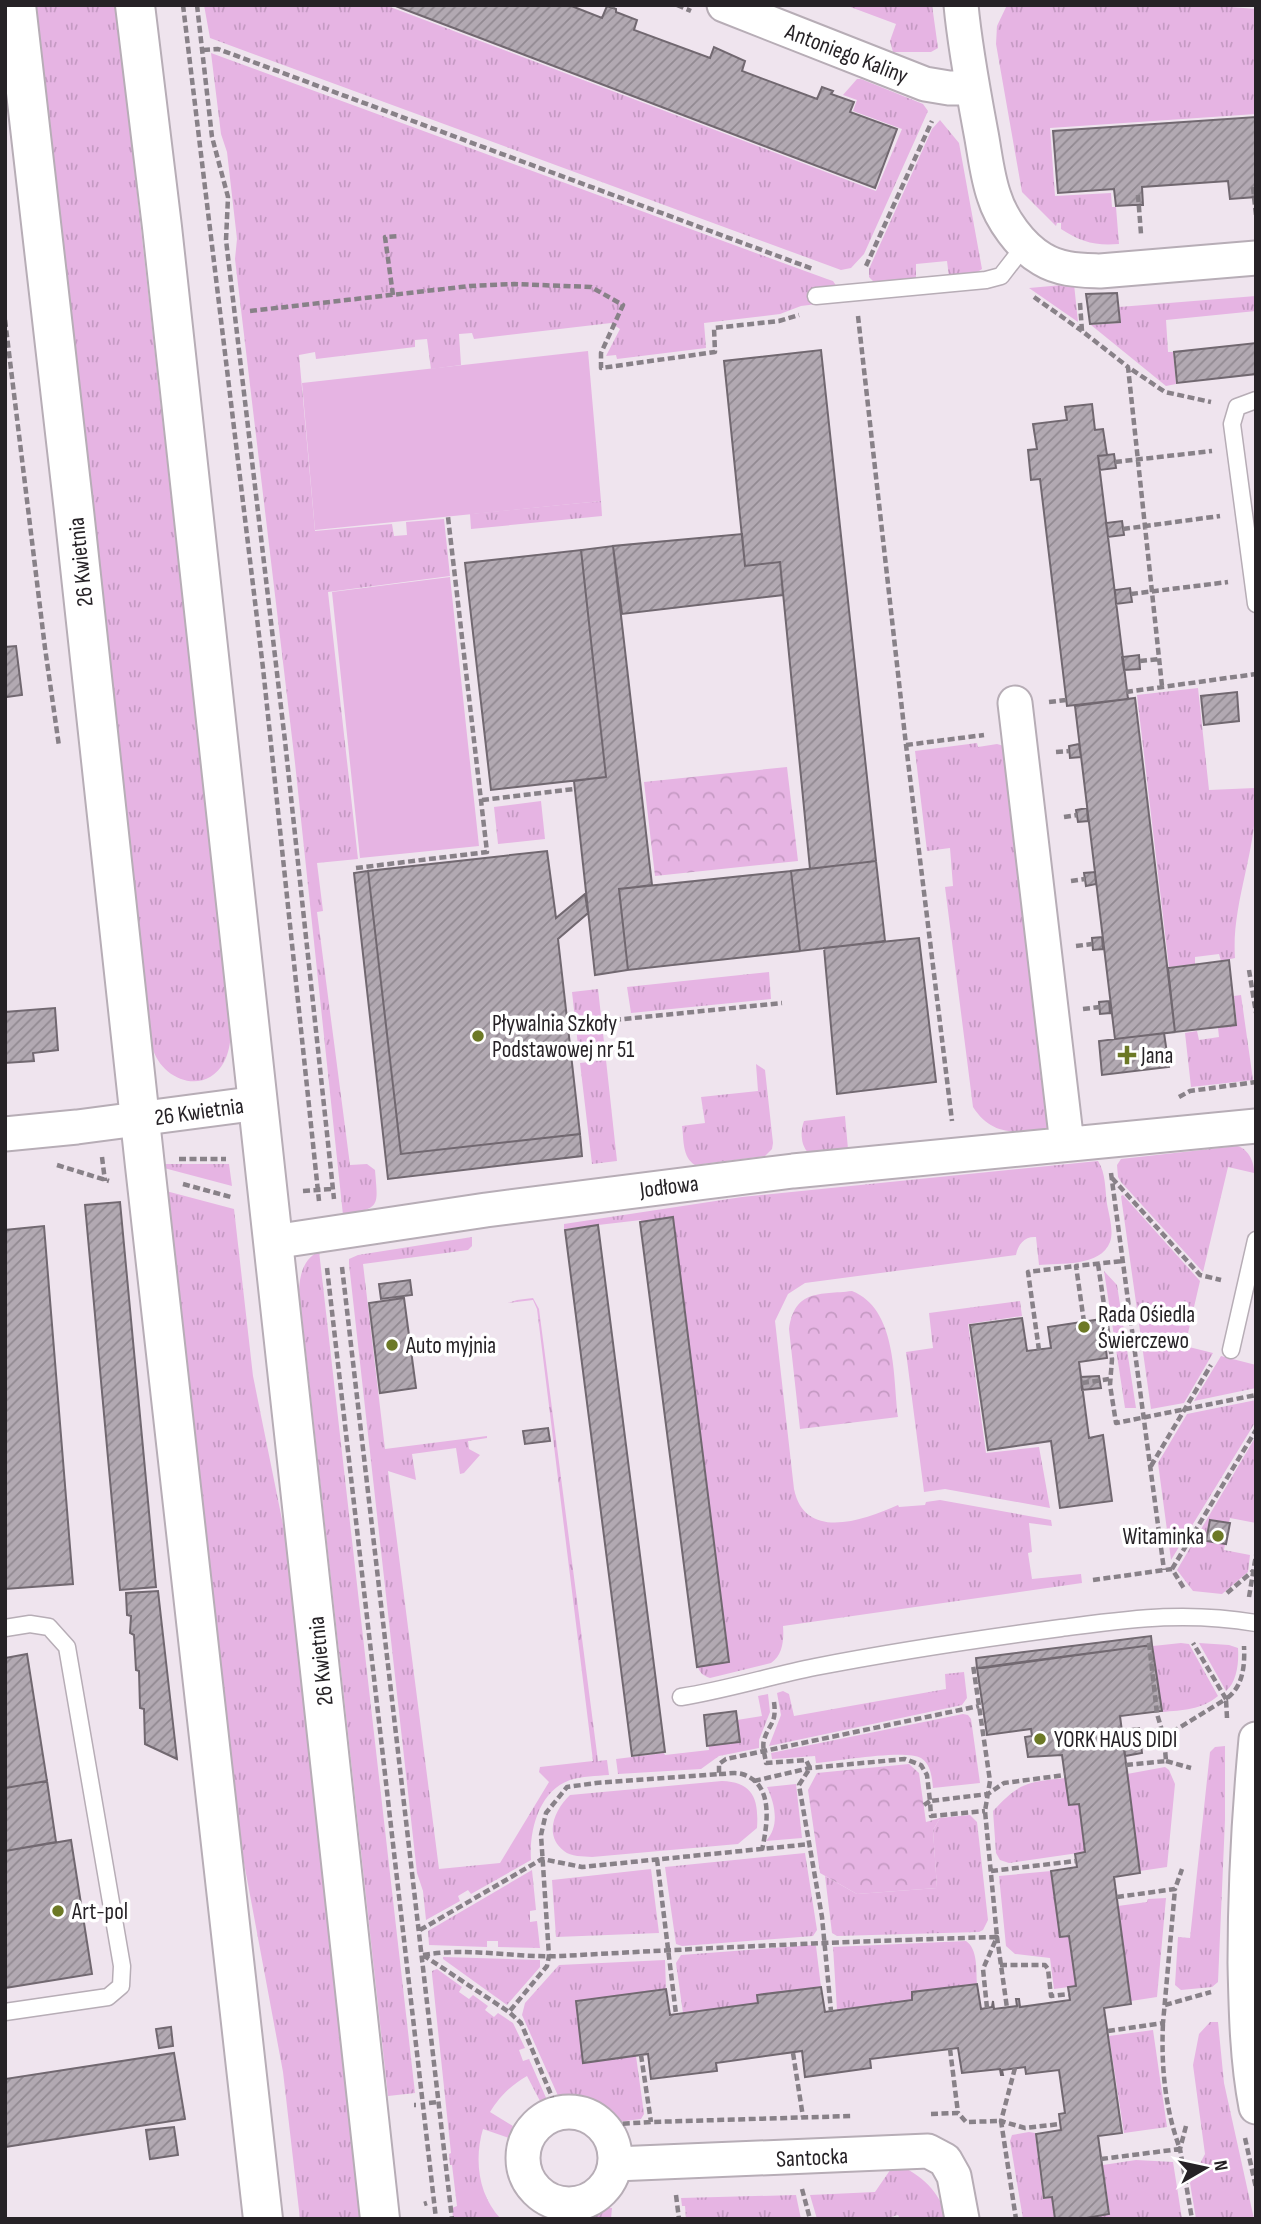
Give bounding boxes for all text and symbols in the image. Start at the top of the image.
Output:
street label: Antoniego Kaliny [780,17,912,90]
street label: 26 Kwietnia [62,516,100,608]
place label: Pływalnia Szkoły Podstawowej nr 51 [492,1010,634,1064]
marker: Pływalnia Szkoły Podstawowej nr 51 [470,1028,486,1044]
place label: Jana [1140,1042,1173,1070]
marker: Jana [1119,1047,1135,1063]
street label: 26 Kwietnia [153,1092,245,1132]
street label: Jodłowa [637,1169,700,1205]
place label: Rada Ośiedla Świerczewo [1098,1301,1195,1355]
marker: Rada Ośiedla Świerczewo [1076,1319,1092,1335]
place label: Auto myjnia [405,1332,496,1360]
marker: Auto myjnia [384,1337,400,1353]
place label: Witaminka [1122,1523,1204,1551]
marker: Witaminka [1210,1528,1226,1544]
street label: 26 Kwietnia [302,1615,340,1707]
place label: YORK HAUS DIDI [1054,1726,1177,1754]
marker: YORK HAUS DIDI [1032,1731,1048,1747]
place label: Art-pol [71,1898,128,1926]
marker: Art-pol [50,1903,66,1919]
north arrow [1170,2133,1240,2203]
street label: Santocka [775,2142,849,2174]
text: N [1208,2159,1232,2172]

